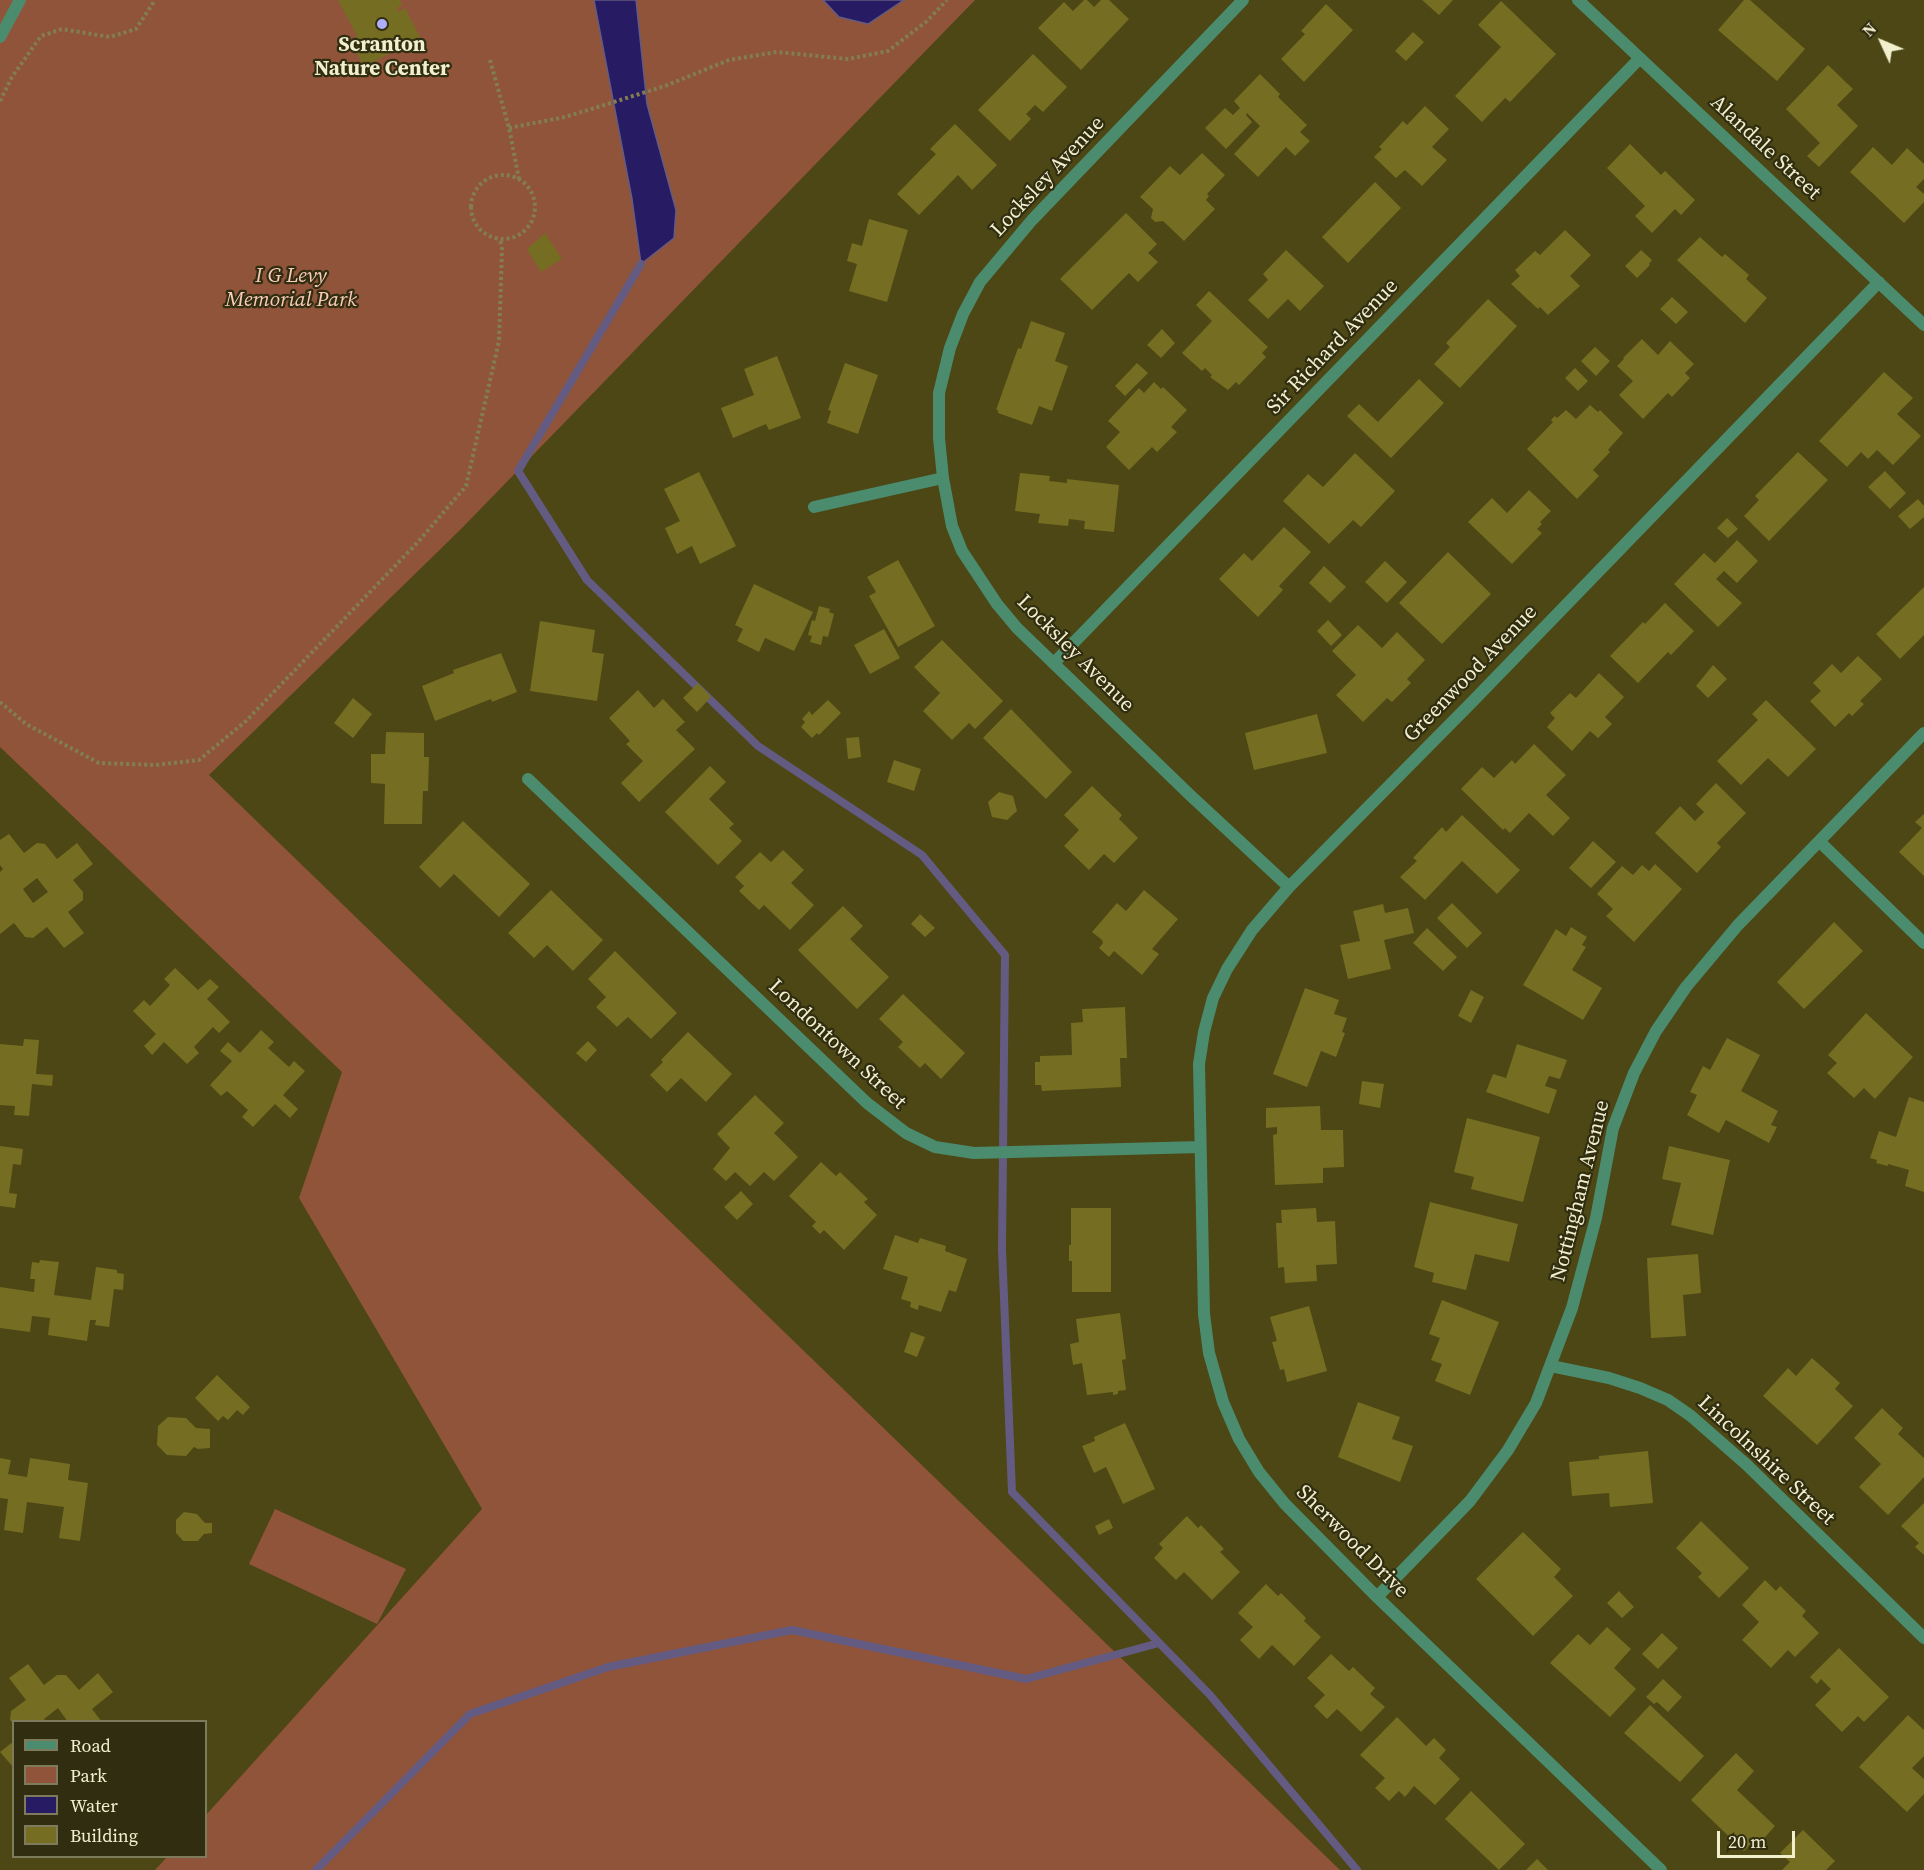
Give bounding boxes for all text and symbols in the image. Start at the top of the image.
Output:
north arrow [1852,12,1912,72]
marker: Scranton Nature Center [375,17,389,31]
text: N [1857,18,1881,41]
place label: Scranton Nature Center [314,33,450,83]
street label: Alandale Street [1705,90,1825,206]
street label: Locksley Avenue [986,112,1110,242]
park label: I G Levy Memorial Park [225,264,357,314]
street label: Sir Richard Avenue [1262,274,1404,420]
street label: Locksley Avenue [1011,590,1139,718]
street label: Greenwood Avenue [1399,600,1543,748]
street label: Londontown Street [763,975,911,1115]
street label: Nottingham Avenue [1546,1098,1616,1284]
street label: Lincolnshire Street [1692,1391,1840,1531]
street label: Sherwood Drive [1290,1480,1414,1604]
legend [12,1720,207,1858]
text: Road [70,1733,111,1758]
text: Park [70,1763,107,1788]
text: Water [70,1793,118,1818]
scale bar [1720,1819,1798,1857]
text: Building [70,1823,138,1848]
text: 20 m [1728,1829,1766,1854]

